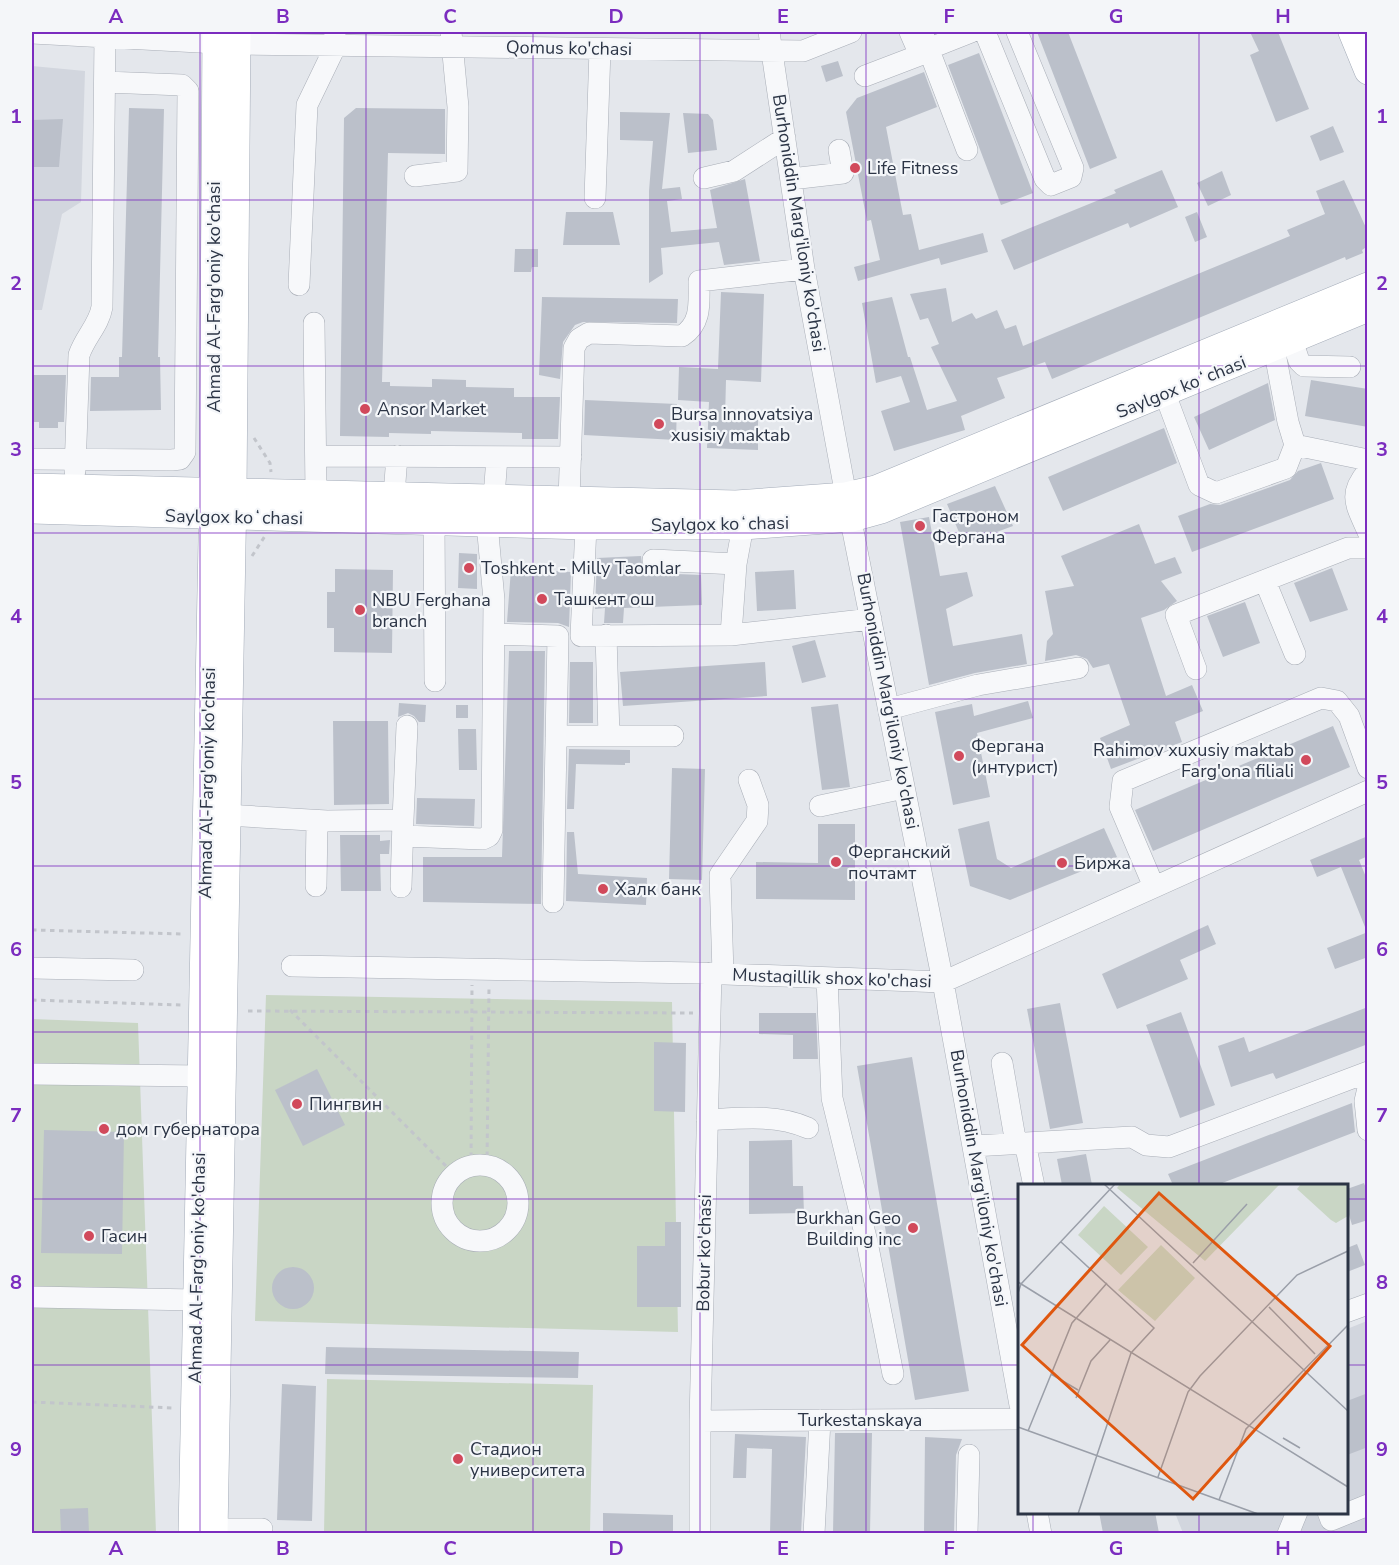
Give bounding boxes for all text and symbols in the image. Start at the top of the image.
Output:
text: A [109,3,124,30]
text: B [276,3,290,30]
text: C [443,3,457,30]
text: D [608,3,624,30]
text: E [777,3,789,30]
text: F [943,3,955,30]
text: G [1109,3,1123,30]
text: H [1275,3,1291,30]
street label: Qomus ko'chasi [506,35,632,61]
street label: Burhoniddin Marg'iloniy ko'chasi [767,92,831,354]
text: 1 [10,103,22,130]
text: 1 [1376,103,1388,130]
place label: Life Fitness [867,156,958,180]
marker: Life Fitness [848,161,862,175]
street label: Ahmad Al-Farg'oniy ko'chasi [202,181,226,413]
text: 2 [10,270,22,297]
text: 2 [1376,270,1388,297]
street label: Saylgox koʻchasi [1112,350,1250,424]
place label: Ansor Market [377,397,487,421]
marker: Ansor Market [358,402,372,416]
place label: Bursa innovatsiya xusisiy maktab [671,402,813,447]
marker: Bursa innovatsiya xusisiy maktab [652,417,666,431]
text: 3 [10,436,22,463]
text: 3 [1376,436,1388,463]
street label: Saylgox koʻchasi [165,504,303,530]
place label: Гастроном Фергана [932,504,1019,549]
street label: Saylgox koʻchasi [651,511,789,537]
marker: Гастроном Фергана [913,519,927,533]
place label: Toshkent - Milly Taomlar [481,556,681,580]
marker: Toshkent - Milly Taomlar [462,561,476,575]
street label: Burhoniddin Marg'iloniy ko'chasi [851,571,925,831]
place label: Ташкент ош [554,587,655,611]
place label: NBU Ferghana branch [372,588,491,633]
marker: Ташкент ош [535,592,549,606]
text: 4 [10,603,22,630]
marker: NBU Ferghana branch [353,603,367,617]
text: 4 [1376,603,1388,630]
street label: Ahmad Al-Farg'oniy ko'chasi [193,667,221,899]
place label: Фергана (интурист) [971,734,1059,779]
place label: Rahimov xuxusiy maktab Farg'ona filiali [1093,738,1294,783]
marker: Фергана (интурист) [952,749,966,763]
marker: Rahimov xuxusiy maktab Farg'ona filiali [1299,753,1313,767]
text: 5 [10,769,22,796]
text: 5 [1376,769,1388,796]
place label: Ферганский почтамт [848,840,951,885]
place label: Биржа [1074,851,1131,875]
marker: Ферганский почтамт [829,855,843,869]
marker: Биржа [1055,856,1069,870]
place label: Халк банк [615,877,701,901]
marker: Халк банк [596,882,610,896]
text: 6 [10,936,22,963]
text: 6 [1376,936,1388,963]
street label: Mustaqillik shox ko'chasi [732,963,932,993]
street label: Burhoniddin Marg'iloniy ko'chasi [945,1048,1013,1308]
place label: Пингвин [309,1092,382,1116]
marker: Пингвин [290,1097,304,1111]
text: 7 [10,1102,22,1129]
text: 7 [1376,1102,1388,1129]
place label: дом губернатора [116,1117,260,1141]
marker: дом губернатора [97,1122,111,1136]
street label: Ahmad Al-Farg'oniy ko'chasi [183,1152,211,1384]
inset map [1018,1184,1348,1514]
street label: Bobur ko'chasi [691,1194,717,1312]
place label: Burkhan Geo Building inc [796,1206,901,1251]
marker: Burkhan Geo Building inc [906,1221,920,1235]
place label: Гасин [101,1224,148,1248]
marker: Гасин [82,1229,96,1243]
text: 8 [10,1269,22,1296]
text: 8 [1376,1269,1388,1296]
street label: Turkestanskaya [798,1408,922,1432]
text: 9 [10,1436,22,1463]
text: 9 [1376,1436,1388,1463]
place label: Стадион университета [470,1437,585,1482]
marker: Стадион университета [451,1452,465,1466]
text: A [109,1535,124,1562]
text: B [276,1535,290,1562]
text: C [443,1535,457,1562]
text: D [608,1535,624,1562]
text: E [777,1535,789,1562]
text: F [943,1535,955,1562]
text: G [1109,1535,1123,1562]
text: H [1275,1535,1291,1562]

